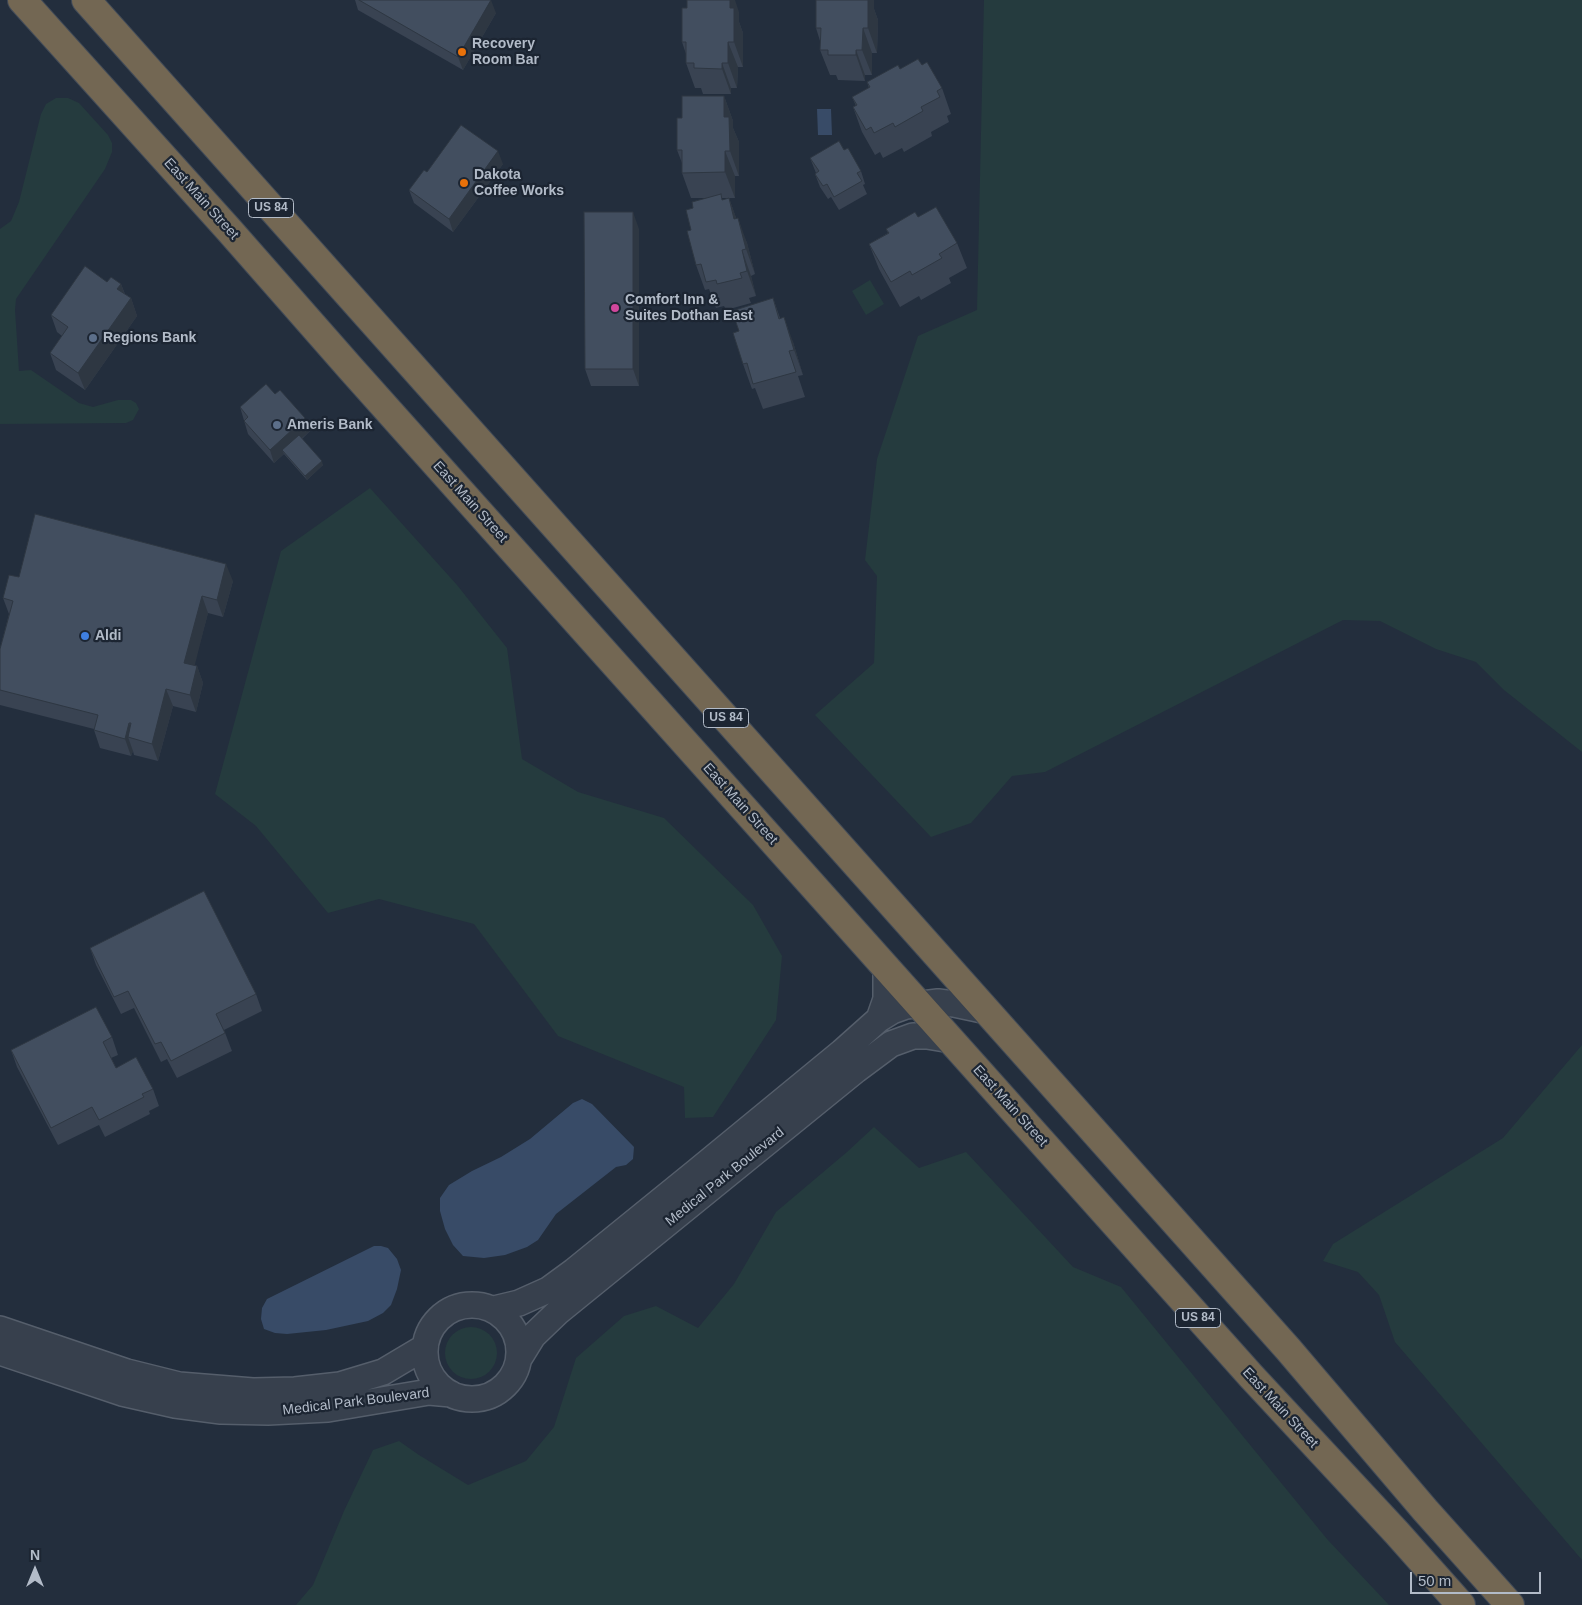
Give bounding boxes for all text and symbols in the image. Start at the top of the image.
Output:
place label: Recovery Room Bar [472,36,539,68]
marker: Recovery Room Bar [456,46,468,58]
street label: East Main Street [160,155,242,243]
place label: Dakota Coffee Works [474,167,564,200]
marker: Dakota Coffee Works [458,177,470,189]
road number: US 84 [248,198,294,218]
place label: Comfort Inn & Suites Dothan East [625,292,753,324]
marker: Comfort Inn & Suites Dothan East [609,302,621,314]
place label: Regions Bank [103,330,196,346]
marker: Regions Bank [87,332,99,344]
place label: Ameris Bank [287,417,373,433]
marker: Ameris Bank [271,419,283,431]
street label: East Main Street [429,458,511,546]
place label: Aldi [95,628,121,644]
marker: Aldi [79,630,91,642]
road number: US 84 [704,708,748,728]
street label: East Main Street [699,760,781,848]
street label: East Main Street [969,1062,1051,1150]
street label: Medical Park Boulevard [662,1124,788,1230]
road number: US 84 [1176,1309,1220,1328]
street label: East Main Street [1239,1364,1321,1452]
street label: Medical Park Boulevard [282,1385,430,1419]
north arrow [10,1545,60,1595]
text: N [30,1547,40,1563]
scale bar [1412,1562,1543,1594]
text: 50 m [1418,1572,1451,1589]

